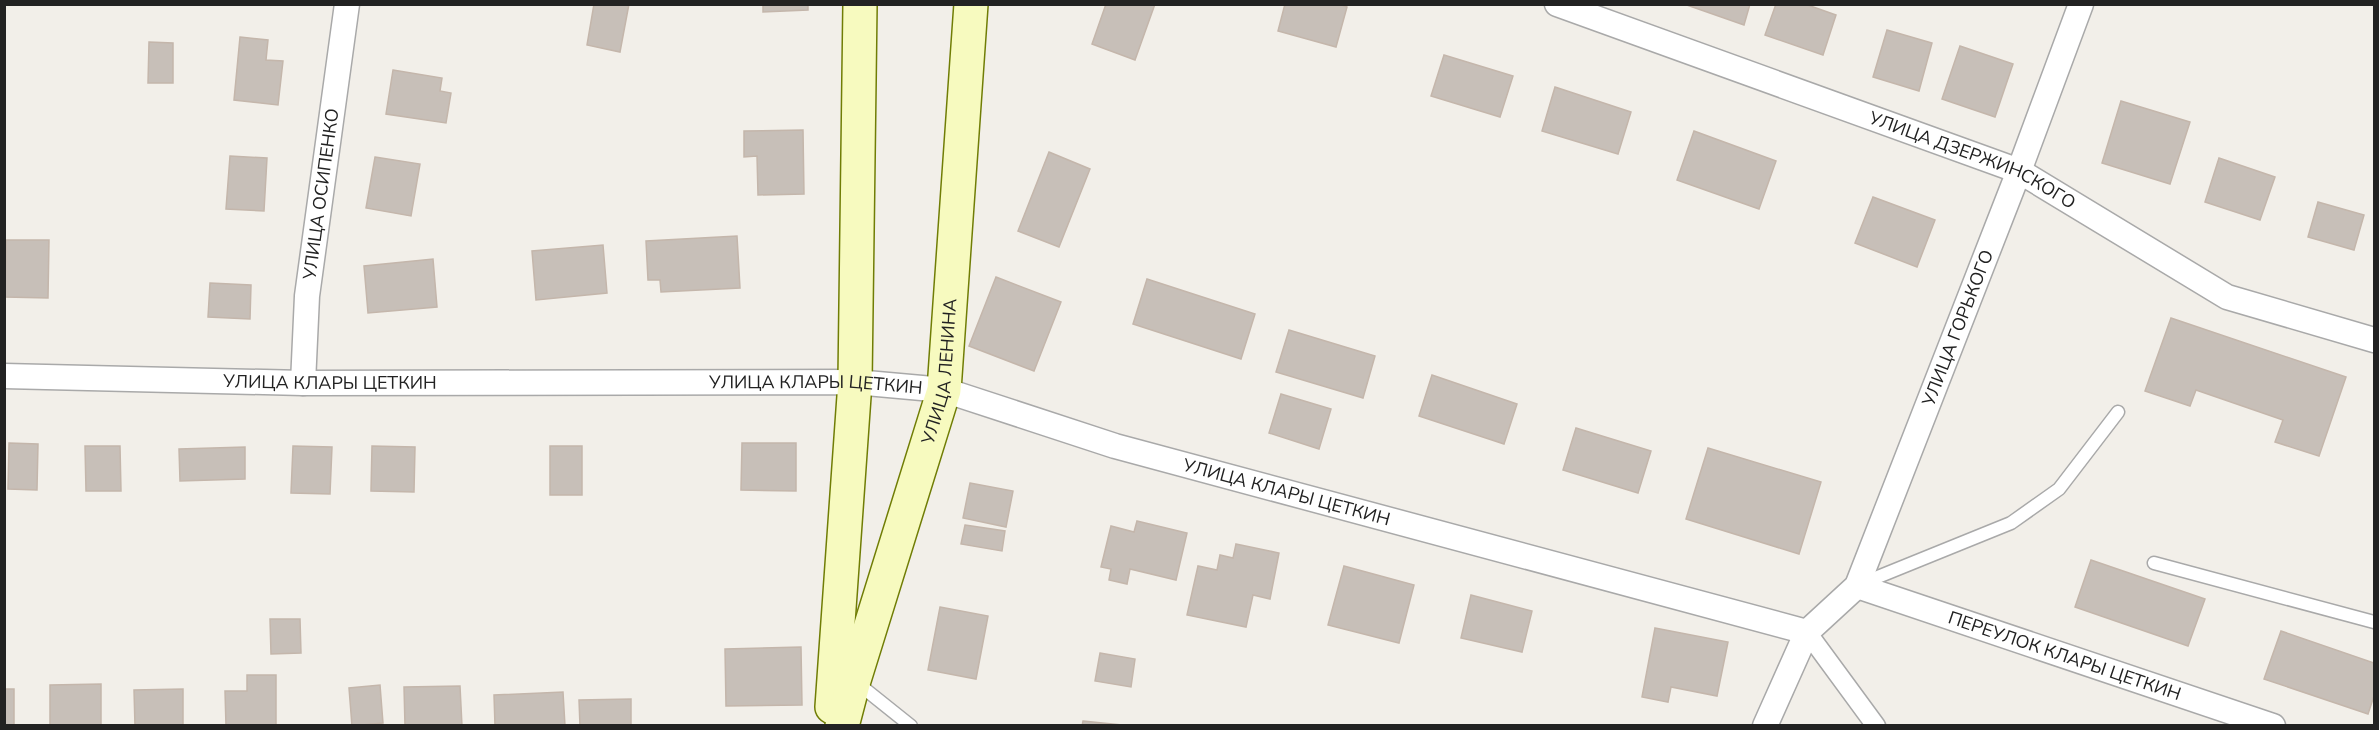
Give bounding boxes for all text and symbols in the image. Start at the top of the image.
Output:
street label: УЛИЦА ДЗЕРЖИНСКОГО [1865,105,2080,215]
street label: УЛИЦА ОСИПЕНКО [297,107,345,282]
street label: УЛИЦА ГОРЬКОГО [1916,246,1999,410]
street label: УЛИЦА ЛЕНИНА [916,298,962,448]
street label: УЛИЦА КЛАРЫ ЦЕТКИН [222,369,437,395]
street label: УЛИЦА КЛАРЫ ЦЕТКИН [708,369,924,400]
street label: УЛИЦА КЛАРЫ ЦЕТКИН [1179,453,1393,531]
street label: ПЕРЕУЛОК КЛАРЫ ЦЕТКИН [1945,606,2184,706]

